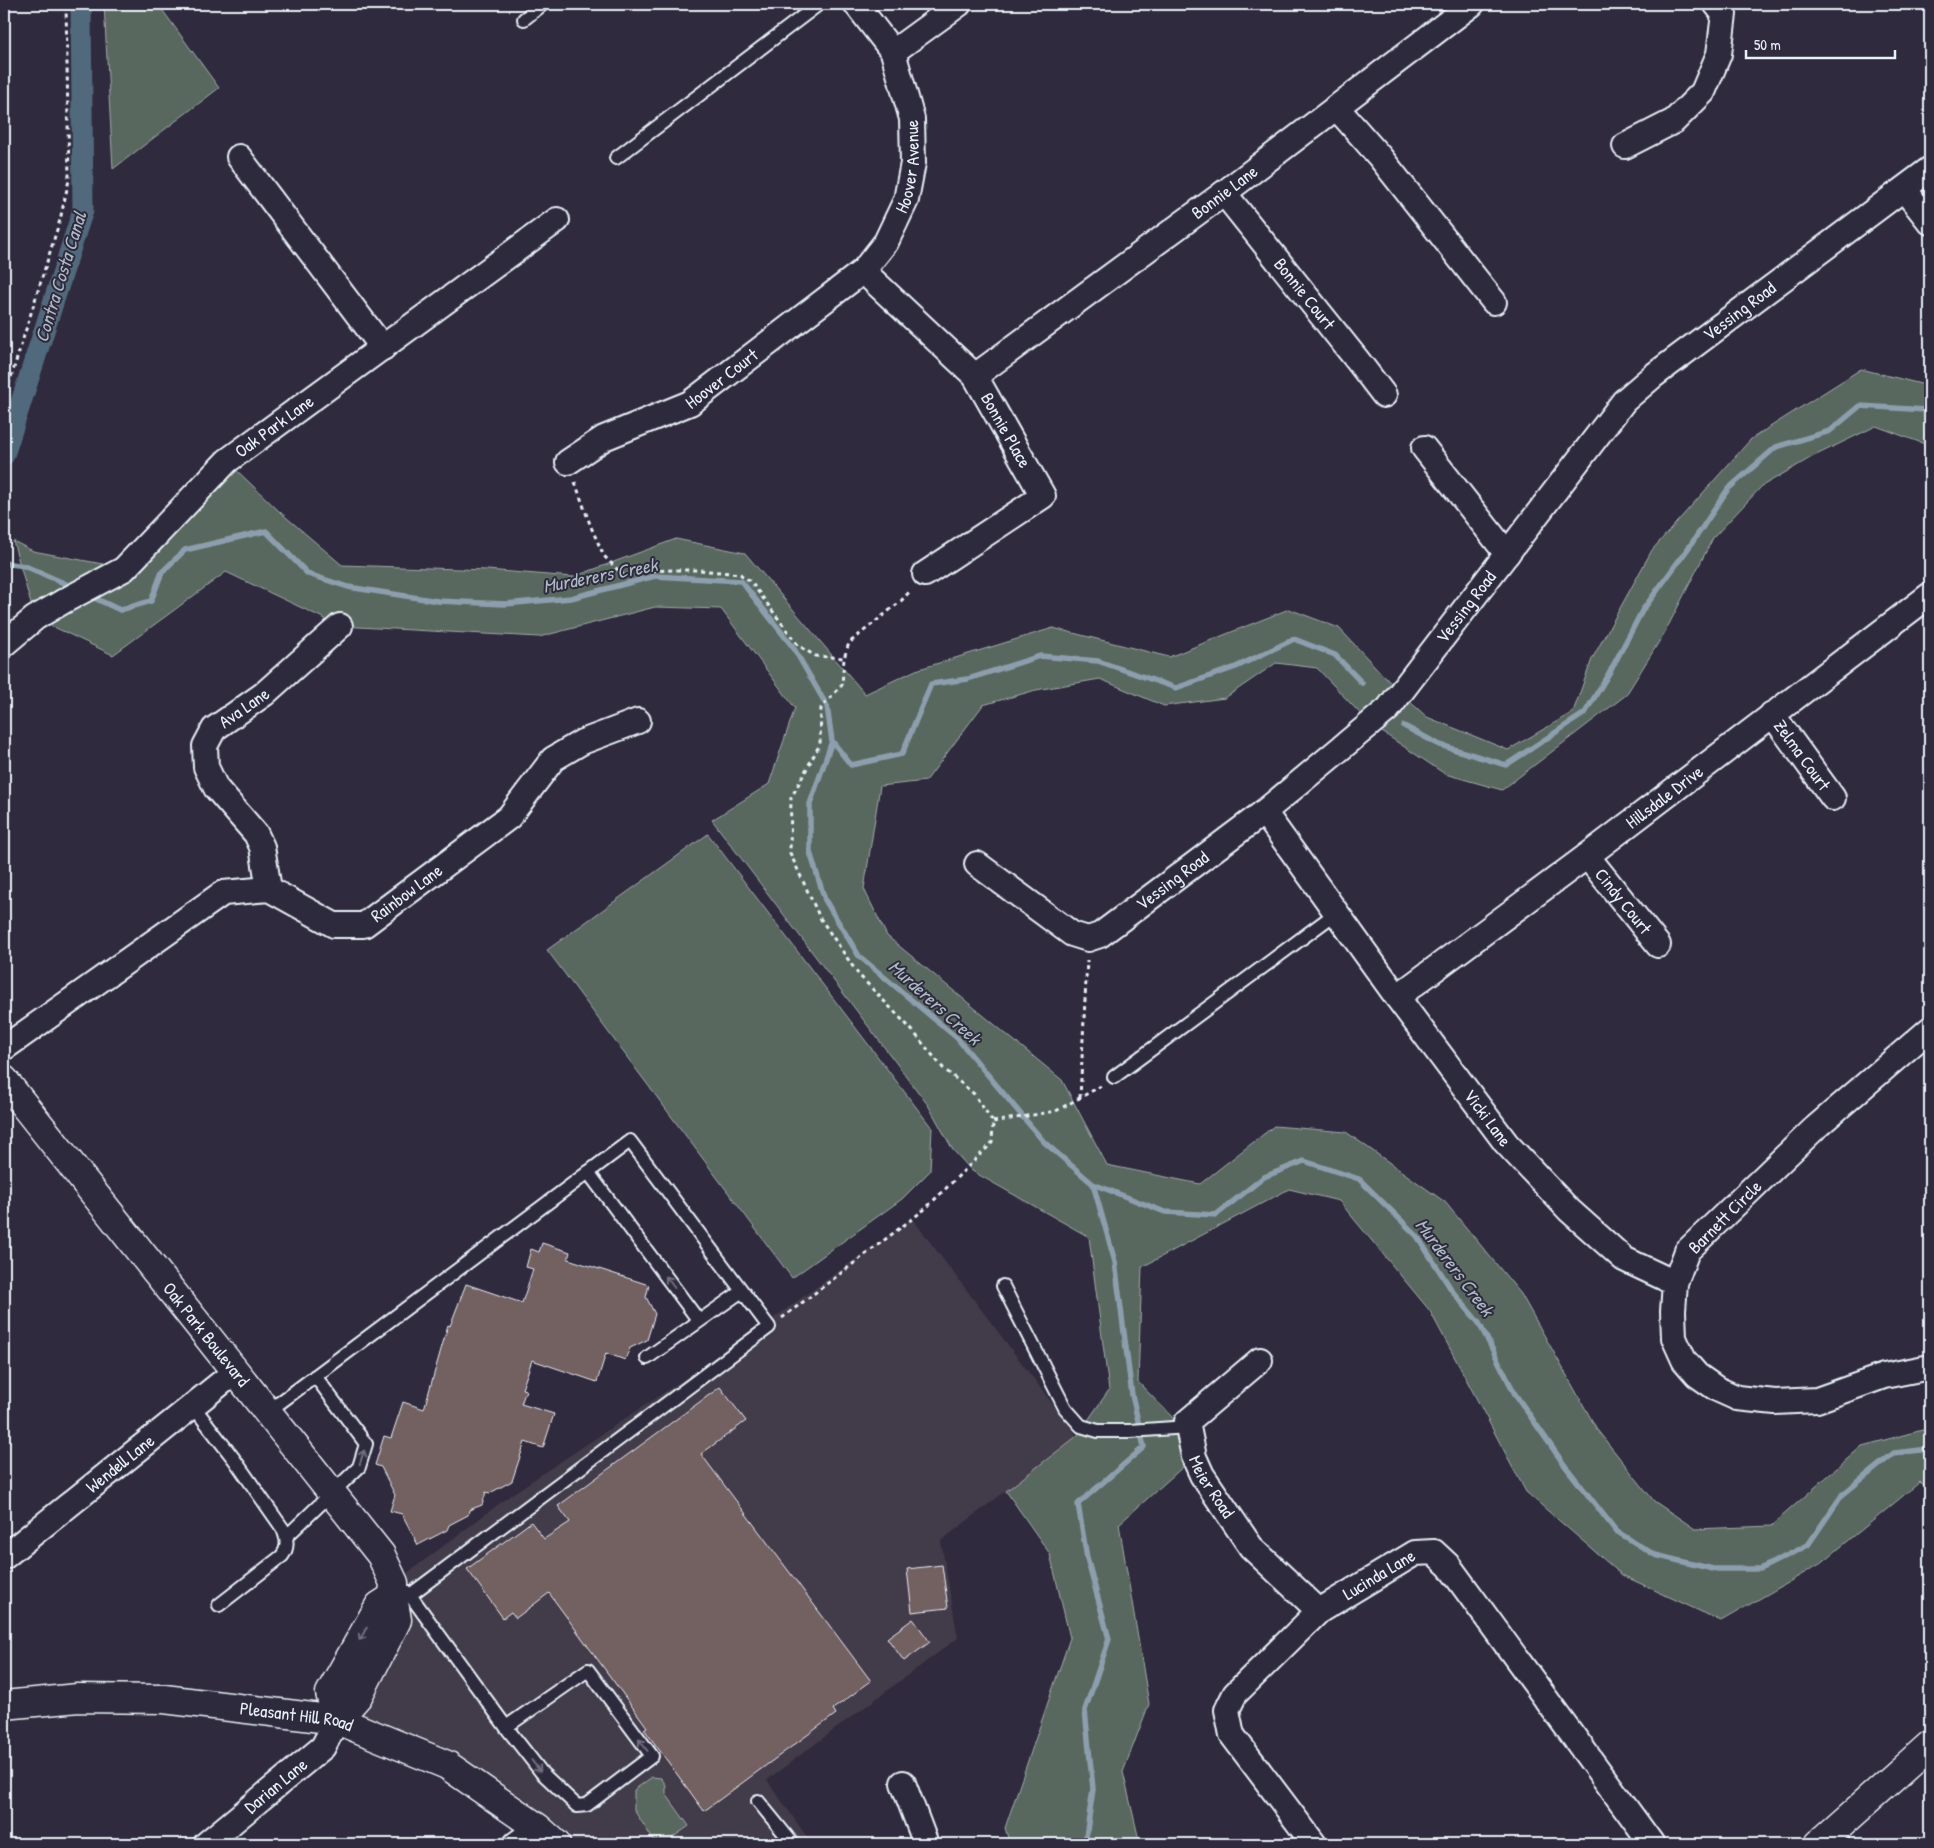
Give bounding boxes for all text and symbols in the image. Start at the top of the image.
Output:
scale bar [1746,28,1895,60]
text: 50 m [1754,34,1781,55]
street label: Hoover Avenue [889,120,925,217]
street label: Bonnie Lane [1186,159,1263,225]
water label: Contra Costa Canal [28,208,92,345]
street label: Bonnie Court [1268,252,1342,335]
street label: Vessing Road [1698,275,1781,346]
street label: Hoover Court [680,342,764,414]
street label: Bonnie Place [975,388,1038,472]
street label: Oak Park Lane [230,389,319,463]
water label: Murderers Creek [541,551,661,599]
street label: Vessing Road [1430,565,1501,648]
street label: Ava Lane [213,682,275,734]
street label: Zelma Court [1768,714,1837,796]
street label: Hillsdale Drive [1620,759,1708,834]
street label: Vessing Road [1131,845,1214,916]
street label: Rainbow Lane [365,858,447,928]
street label: Cindy Court [1589,863,1658,940]
water label: Murderers Creek [883,954,988,1052]
street label: Vicki Lane [1458,1084,1518,1152]
street label: Barnett Circle [1682,1174,1767,1259]
water label: Murderers Creek [1410,1213,1501,1323]
one-way arrow [665,1275,675,1289]
street label: Oak Park Boulevard [157,1277,256,1392]
street label: Wendell Lane [80,1428,160,1499]
one-way arrow [358,1450,367,1466]
street label: Meier Road [1183,1451,1241,1523]
street label: Lucinda Lane [1338,1543,1420,1606]
one-way arrow [358,1626,368,1640]
street label: Pleasant Hill Road [239,1695,357,1737]
one-way arrow [638,1738,648,1752]
street label: Darian Lane [239,1752,313,1819]
one-way arrow [531,1759,541,1773]

